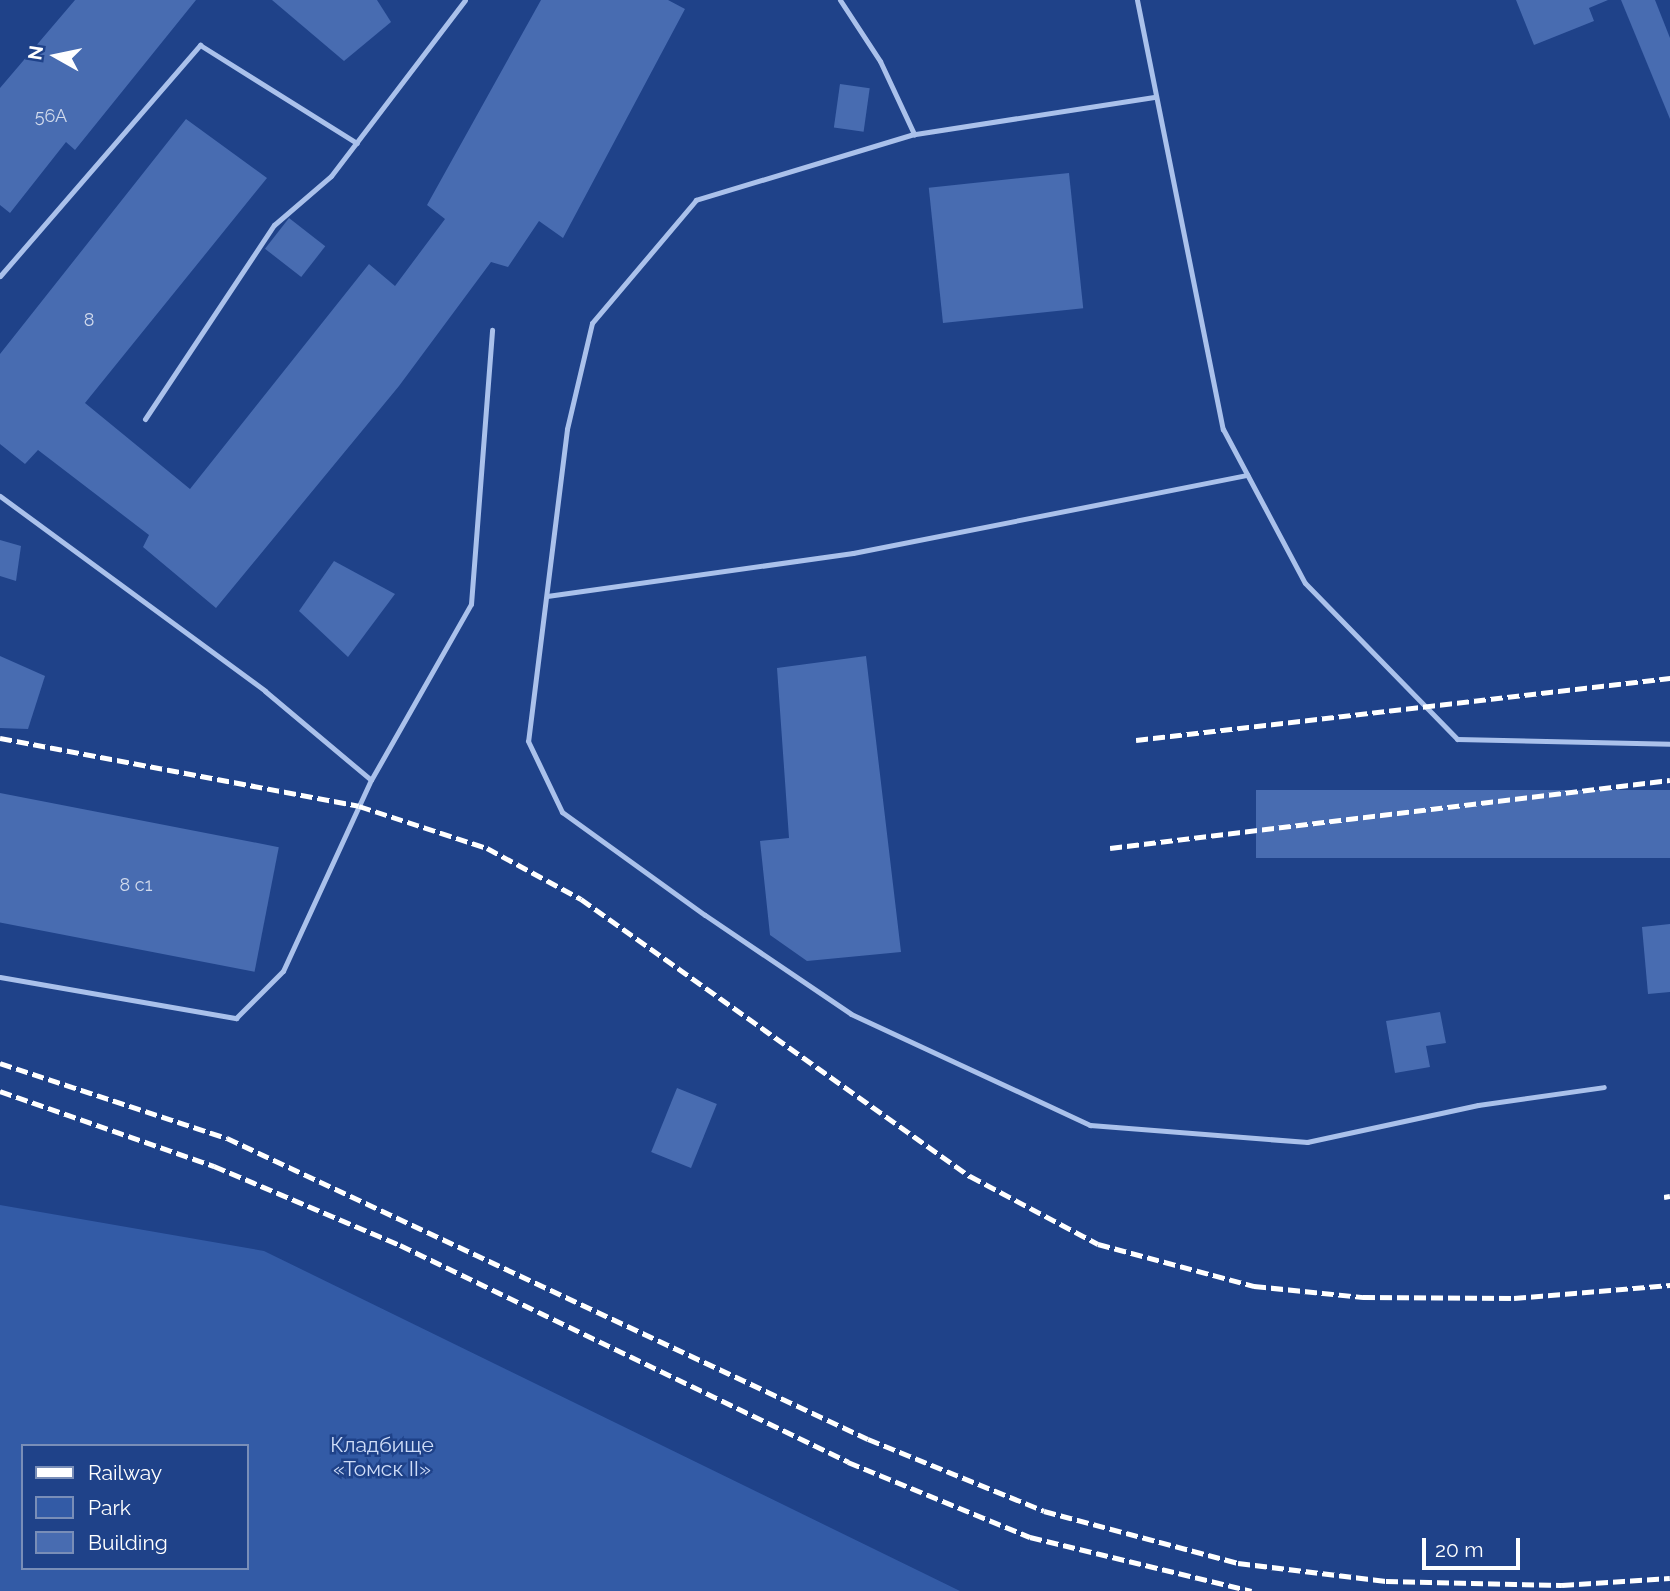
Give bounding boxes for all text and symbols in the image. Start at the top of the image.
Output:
north arrow [21,21,91,91]
text: N [23,44,47,62]
house number: 56А [35,105,67,127]
house number: 8 [84,309,94,331]
house number: 8 с1 [120,874,152,896]
park label: Кладбище «Томск II» [330,1432,434,1482]
legend [21,1444,248,1570]
text: Railway [88,1460,162,1485]
text: Park [88,1495,131,1520]
scale bar [1425,1524,1523,1568]
text: Building [88,1530,168,1555]
text: 20 m [1435,1537,1483,1562]

